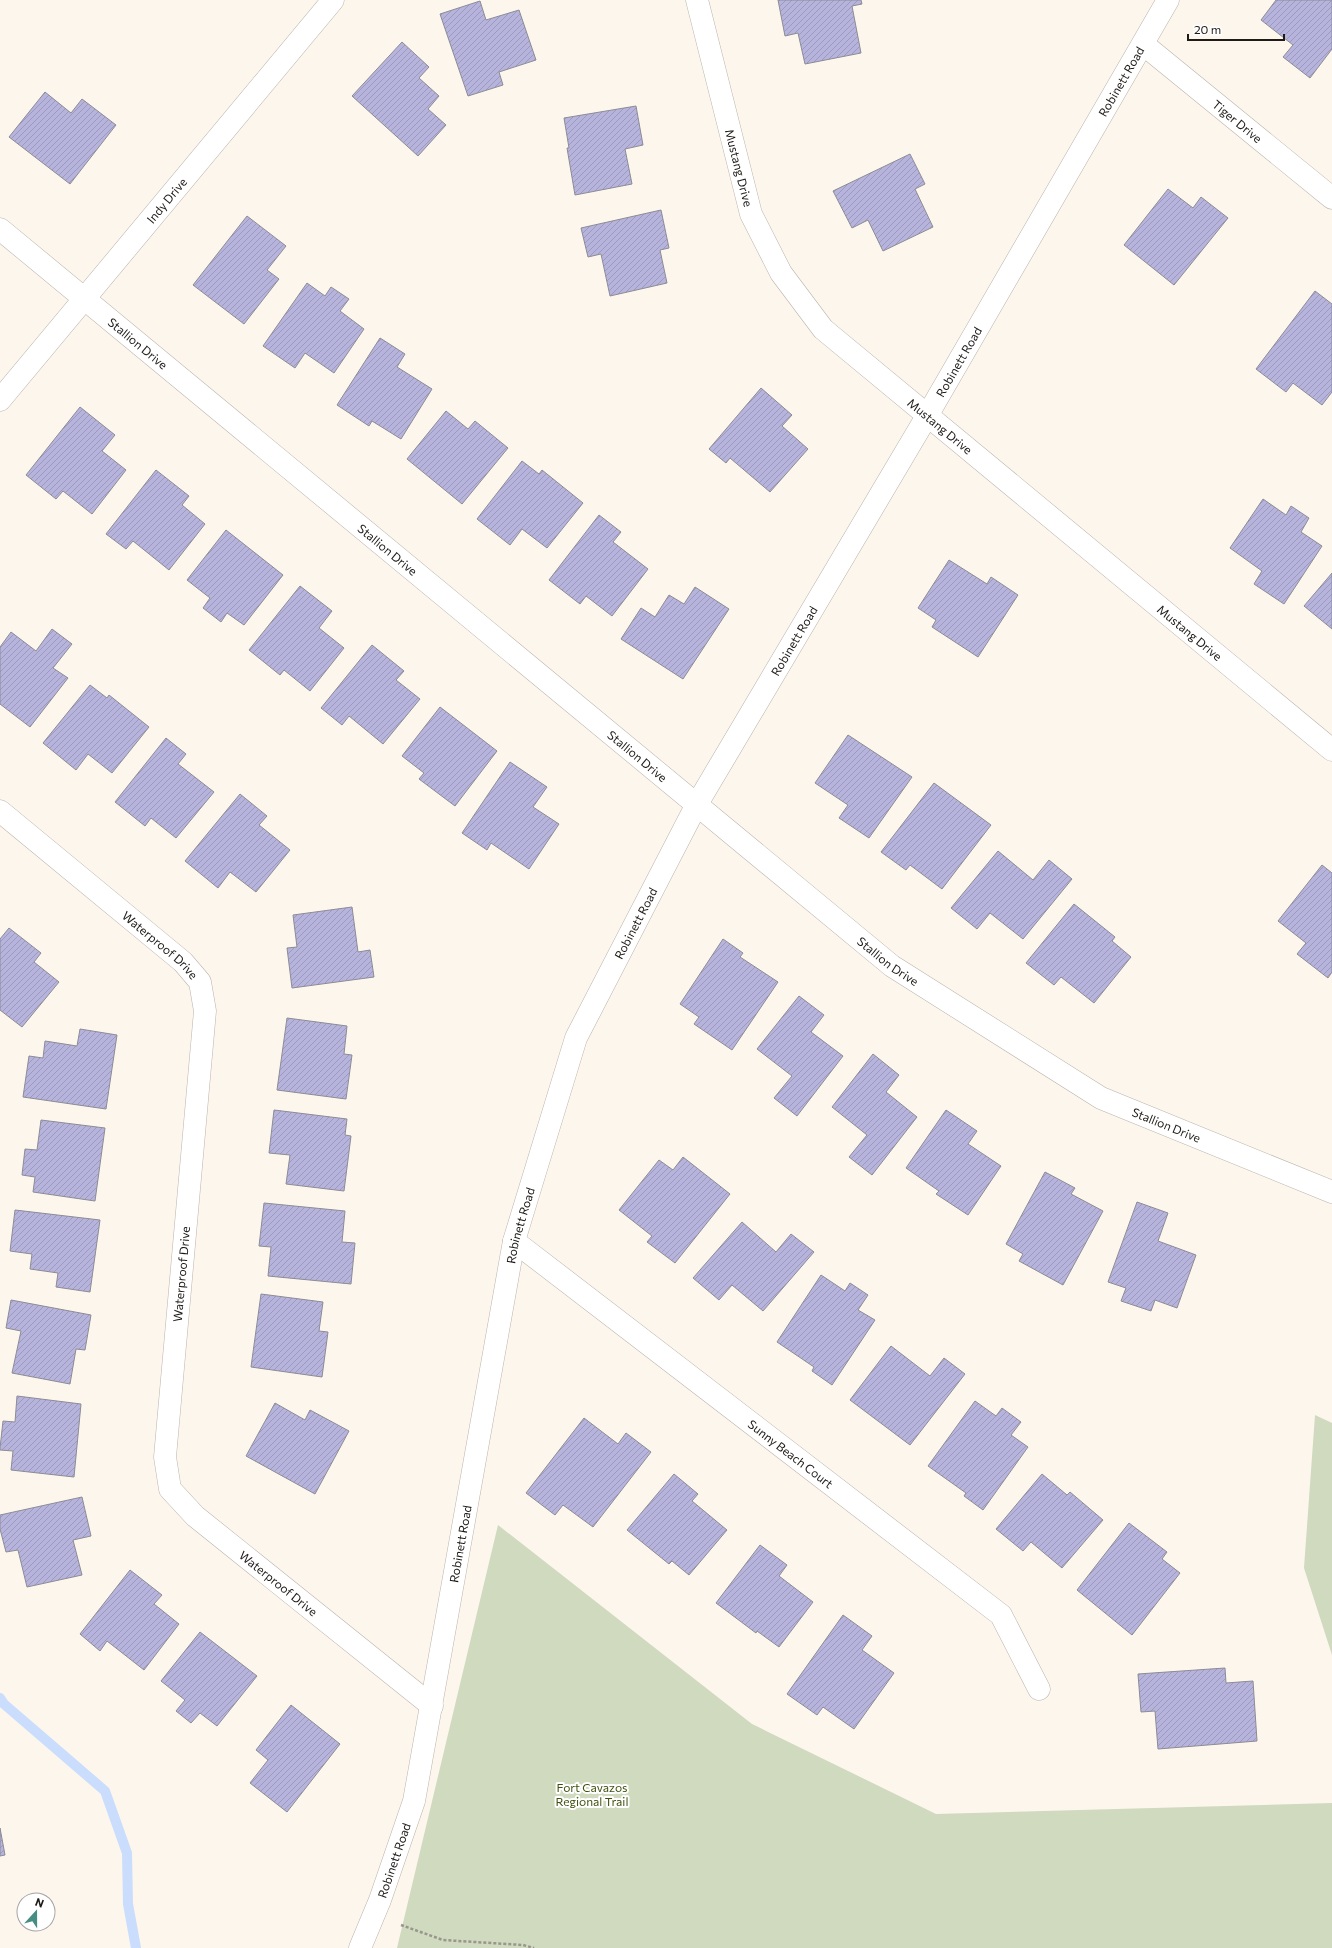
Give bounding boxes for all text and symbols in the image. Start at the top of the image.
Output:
scale bar [1188,16,1284,42]
text: 20 m [1194,22,1221,36]
street label: Robinett Road [1095,44,1147,119]
street label: Tiger Drive [1210,97,1265,145]
street label: Mustang Drive [723,127,756,208]
street label: Indy Drive [143,175,189,226]
street label: Stallion Drive [105,314,170,372]
street label: Robinett Road [933,324,984,399]
street label: Mustang Drive [905,395,975,457]
street label: Stallion Drive [355,521,420,578]
street label: Mustang Drive [1155,602,1225,663]
street label: Robinett Road [768,603,820,678]
street label: Stallion Drive [605,727,670,784]
street label: Robinett Road [611,885,660,961]
street label: Waterproof Drive [120,908,201,982]
street label: Stallion Drive [855,934,921,988]
street label: Stallion Drive [1130,1104,1203,1145]
street label: Robinett Road [503,1186,537,1265]
street label: Waterproof Drive [170,1226,192,1322]
street label: Sunny Beach Court [746,1417,836,1491]
street label: Robinett Road [446,1504,474,1584]
street label: Waterproof Drive [237,1548,320,1618]
park label: Fort Cavazos Regional Trail [555,1780,629,1808]
street label: Robinett Road [374,1821,413,1900]
north arrow [16,1892,56,1932]
text: N [34,1895,46,1910]

